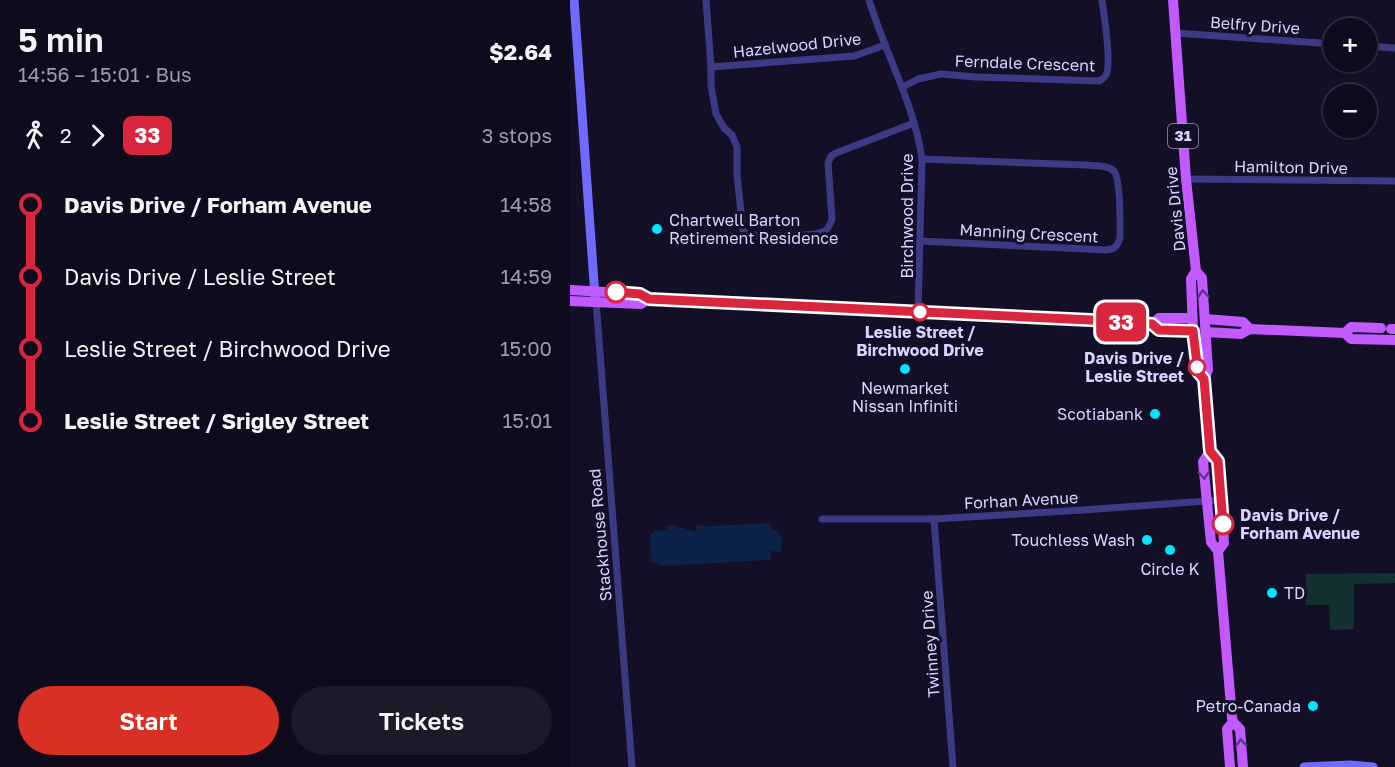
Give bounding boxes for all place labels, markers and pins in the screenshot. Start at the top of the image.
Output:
place label: Chartwell Barton Retirement Residence [669,210,838,248]
marker: Chartwell Barton Retirement Residence [650,222,664,236]
unlabelled marker [605,281,627,303]
marker: Leslie Street / Birchwood Drive [911,303,929,321]
place label: Leslie Street / Birchwood Drive [856,322,984,360]
place label: Davis Drive / Leslie Street [1084,348,1184,386]
marker: Davis Drive / Leslie Street [1188,358,1206,376]
marker: Newmarket Nissan Infiniti [898,362,912,376]
place label: Newmarket Nissan Infiniti [852,378,958,416]
place label: Scotiabank [1057,404,1143,424]
marker: Scotiabank [1148,407,1162,421]
place label: Davis Drive / Forham Avenue [1240,505,1360,543]
marker: Davis Drive / Forham Avenue [1212,513,1234,535]
place label: Touchless Wash [1011,530,1135,550]
marker: Touchless Wash [1140,533,1154,547]
marker: Circle K [1163,543,1177,557]
place label: Circle K [1140,559,1200,579]
place label: TD [1284,583,1305,603]
marker: TD [1265,586,1279,600]
place label: Petro-Canada [1196,696,1301,716]
marker: Petro-Canada [1306,699,1320,713]

